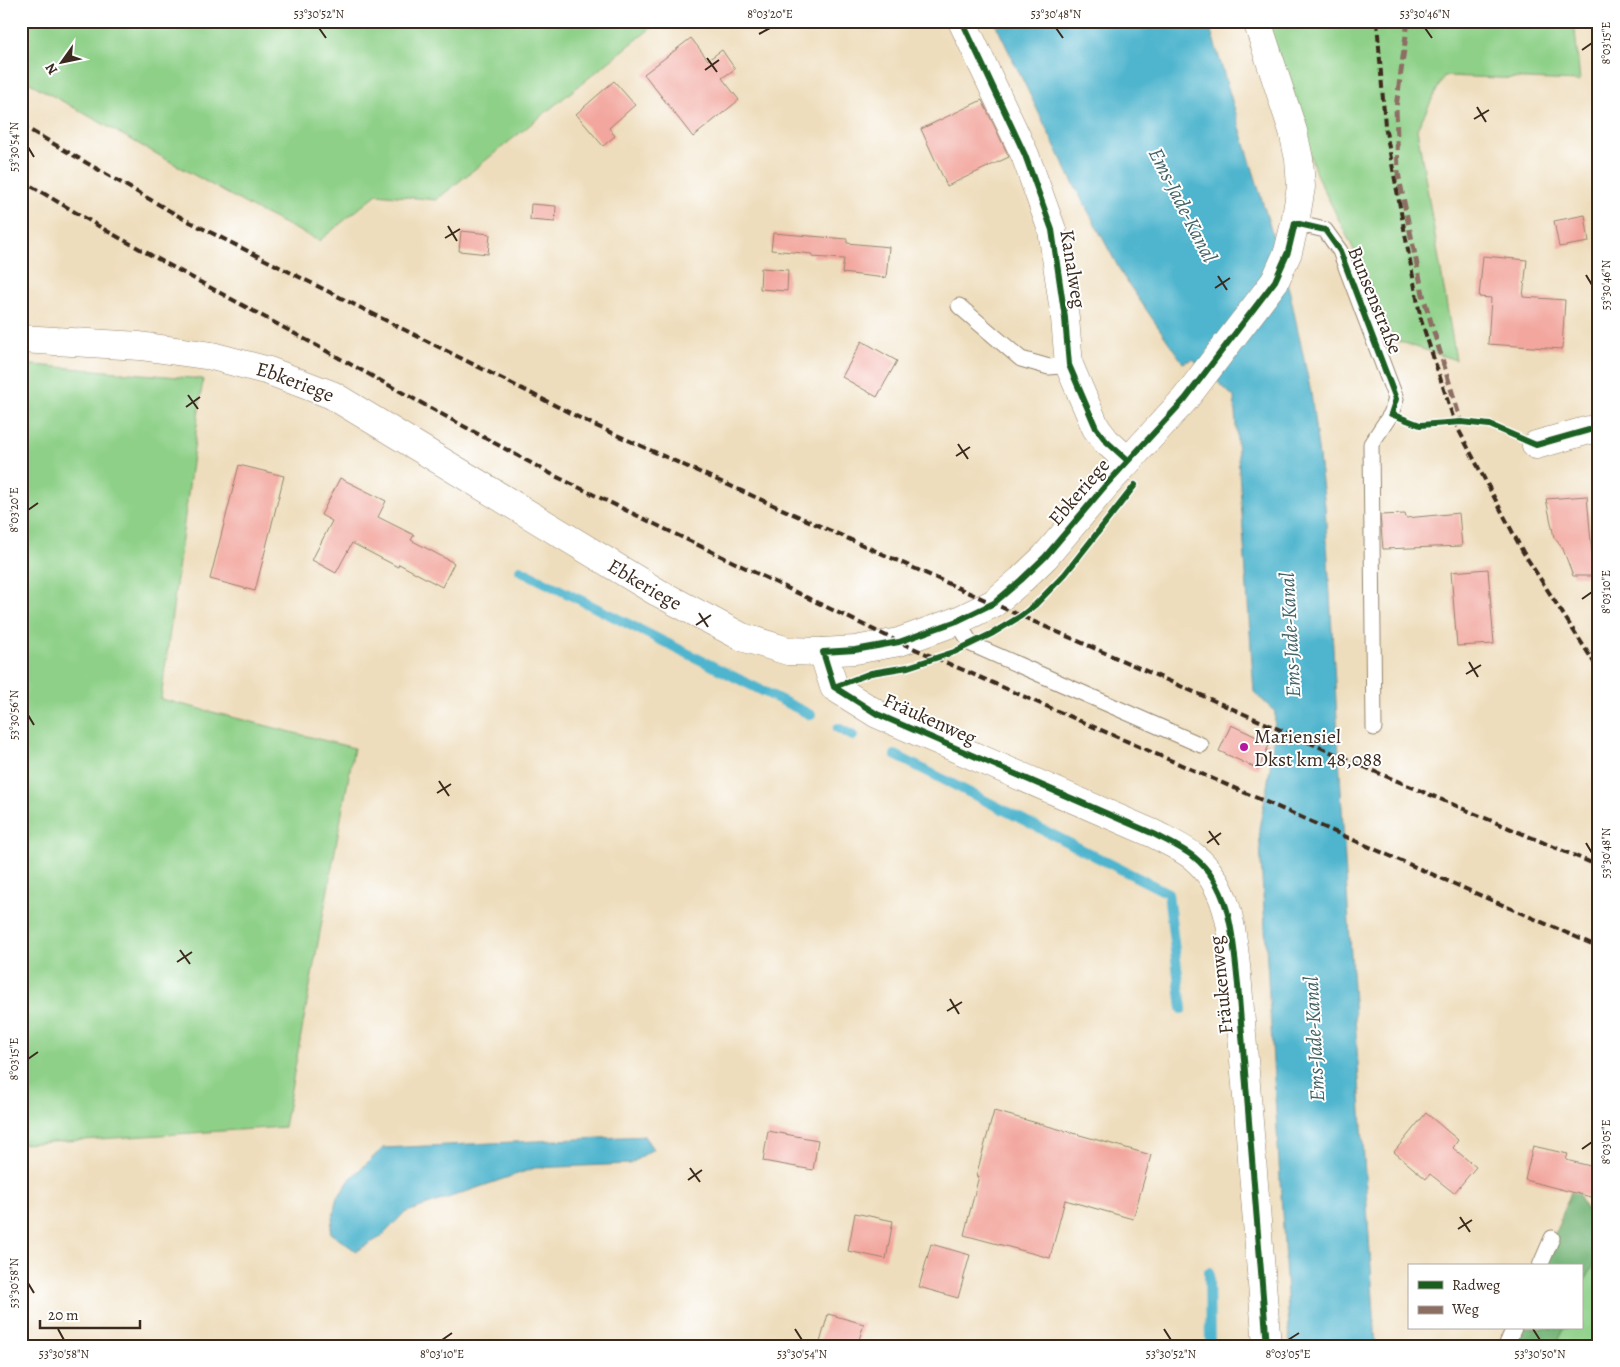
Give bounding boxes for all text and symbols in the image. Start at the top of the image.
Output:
text: 53°30'52"N [294,6,345,22]
text: 8°03'20"E [747,6,793,22]
text: 53°30'48"N [1031,6,1082,22]
text: 53°30'46"N [1400,6,1451,22]
text: 8°03'15"E [1598,22,1614,64]
north arrow [38,38,88,88]
text: N [41,59,62,78]
text: 53°30'54"N [6,122,22,172]
water label: Ems-Jade-Kanal [1142,143,1224,268]
street label: Kanalweg [1053,228,1093,310]
street label: Bunsenstraße [1341,242,1409,358]
text: 53°30'46"N [1598,259,1614,310]
street label: Ebkeriege [253,355,338,408]
street label: Ebkeriege [1042,452,1116,532]
text: 8°03'20"E [6,487,22,533]
street label: Ebkeriege [603,552,687,616]
text: 8°03'10"E [1598,570,1614,614]
water label: Ems-Jade-Kanal [1273,571,1307,698]
street label: Fräukenweg [879,687,981,751]
text: 53°30'56"N [6,690,22,740]
place label: Mariensiel Dkst km 48,088 [1254,723,1382,773]
marker: Mariensiel Dkst km 48,088 [1238,741,1250,753]
text: 53°30'48"N [1598,827,1614,878]
street label: Fräukenweg [1202,934,1240,1036]
water label: Ems-Jade-Kanal [1297,975,1331,1102]
text: 8°03'15"E [6,1038,22,1080]
text: 8°03'05"E [1598,1119,1614,1165]
text: 53°30'58"N [6,1257,22,1308]
legend [1408,1264,1582,1330]
text: Radweg [1452,1275,1501,1295]
scale bar [40,1297,140,1329]
text: Weg [1451,1299,1479,1319]
text: 20 m [48,1305,79,1325]
text: 53°30'58"N [39,1346,90,1362]
text: 8°03'10"E [420,1346,464,1362]
text: 53°30'54"N [777,1346,827,1362]
text: 53°30'52"N [1146,1346,1197,1362]
text: 8°03'05"E [1265,1346,1311,1362]
text: 53°30'50"N [1514,1346,1566,1362]

